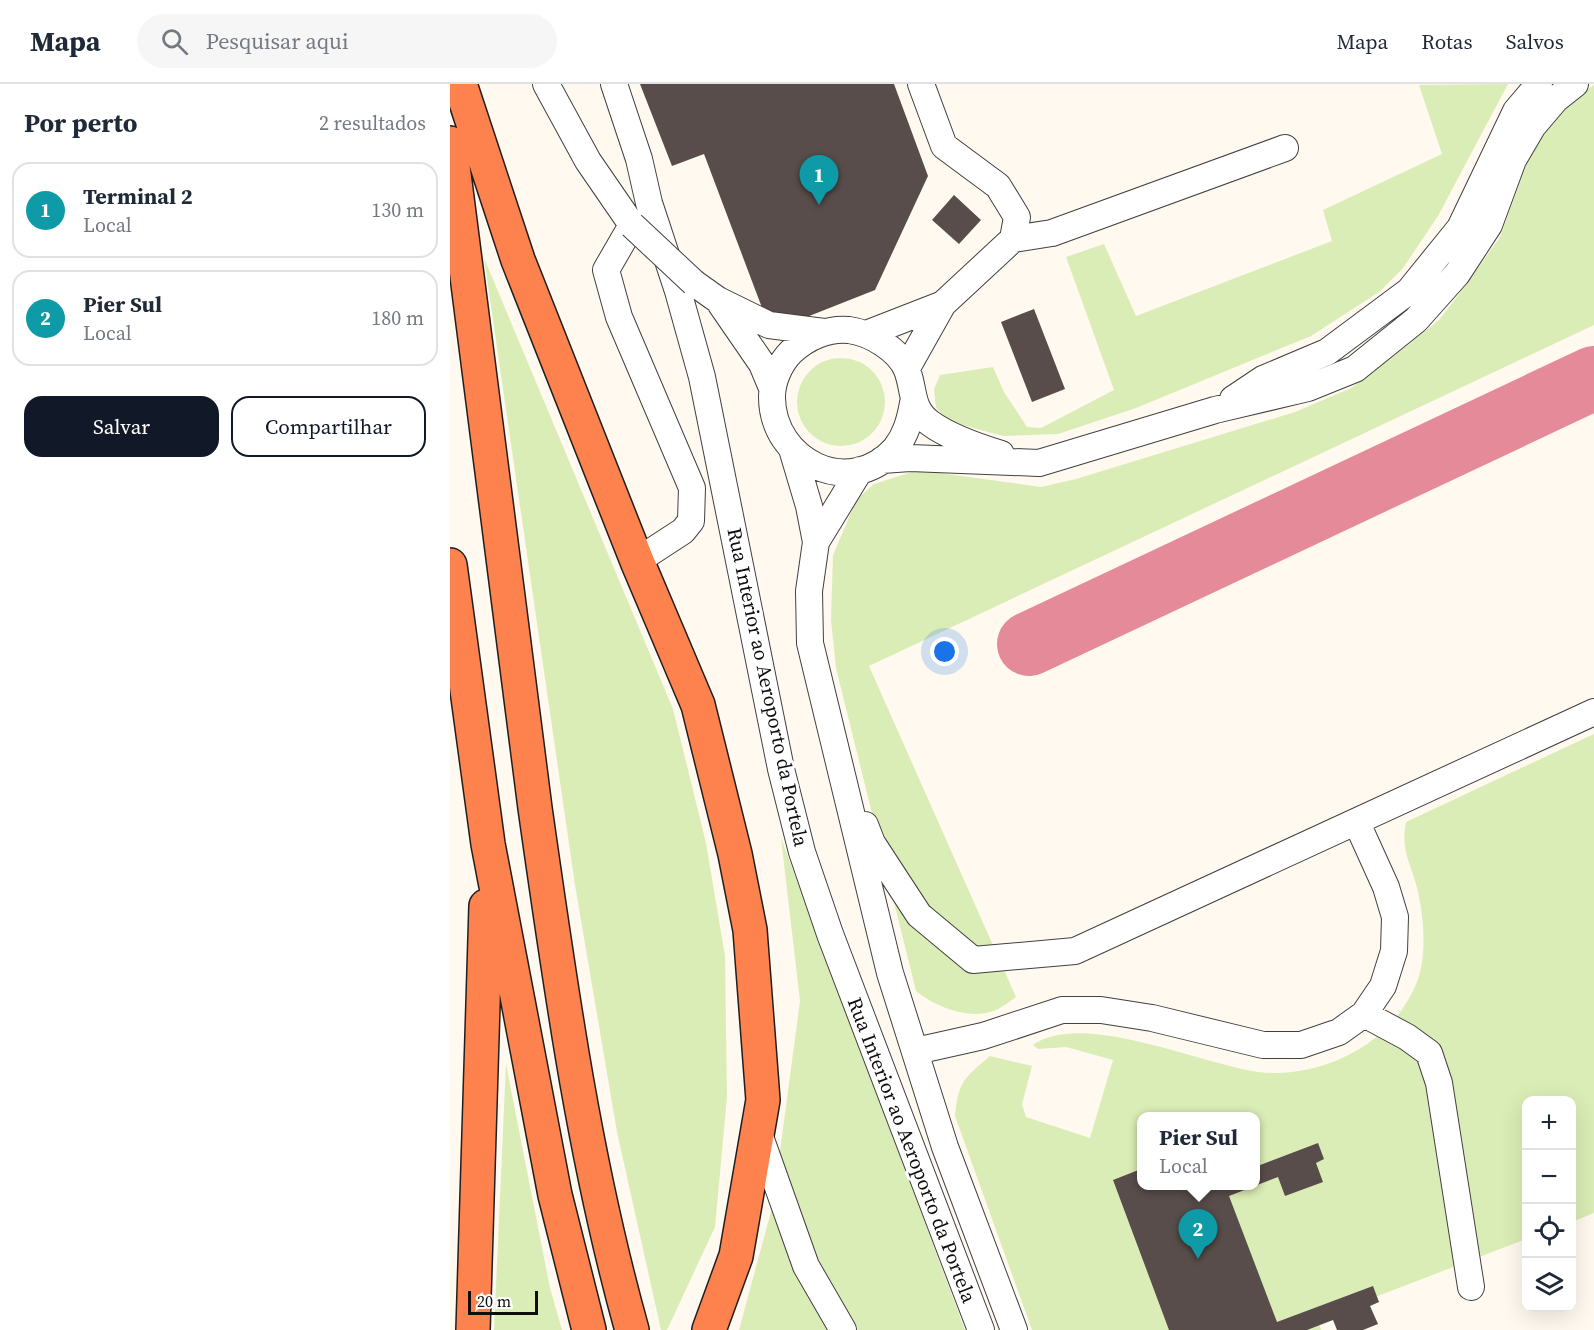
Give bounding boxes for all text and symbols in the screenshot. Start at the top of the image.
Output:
search box [137,14,557,68]
text: Mapa [30,22,101,60]
icon: search [158,25,191,58]
text: Pesquisar aqui [206,26,348,56]
text: Mapa [1337,27,1388,56]
text: Rotas [1421,27,1473,56]
text: Salvos [1506,27,1564,56]
text: Por perto [24,105,138,141]
text: 2 resultados [319,109,426,137]
pin: 1 [800,156,838,205]
text: Terminal 2 [83,181,193,211]
text: 1 [40,196,51,224]
text: 130 m [371,196,424,224]
text: Local [83,211,132,239]
text: Pier Sul [83,289,162,319]
text: 2 [40,304,51,332]
text: 180 m [371,304,424,332]
text: Local [83,319,132,347]
button: Salvar [24,396,219,457]
button: Compartilhar [231,396,426,457]
street label: Rua Interior ao Aeroporto da Portela [721,525,816,850]
your location [930,637,959,666]
street label: Rua Interior ao Aeroporto da Portela [841,993,984,1308]
map controls [1522,1096,1576,1312]
button: + [1522,1096,1576,1150]
popup [1137,1112,1260,1190]
text: Pier Sul [1159,1122,1238,1152]
button: − [1522,1150,1576,1204]
text: Local [1159,1152,1208,1180]
button: locate [1522,1204,1576,1258]
pin: 2 [1178,1210,1218,1259]
button: layers [1522,1258,1576,1312]
scale bar [468,1288,538,1316]
text: 20 m [477,1290,511,1312]

